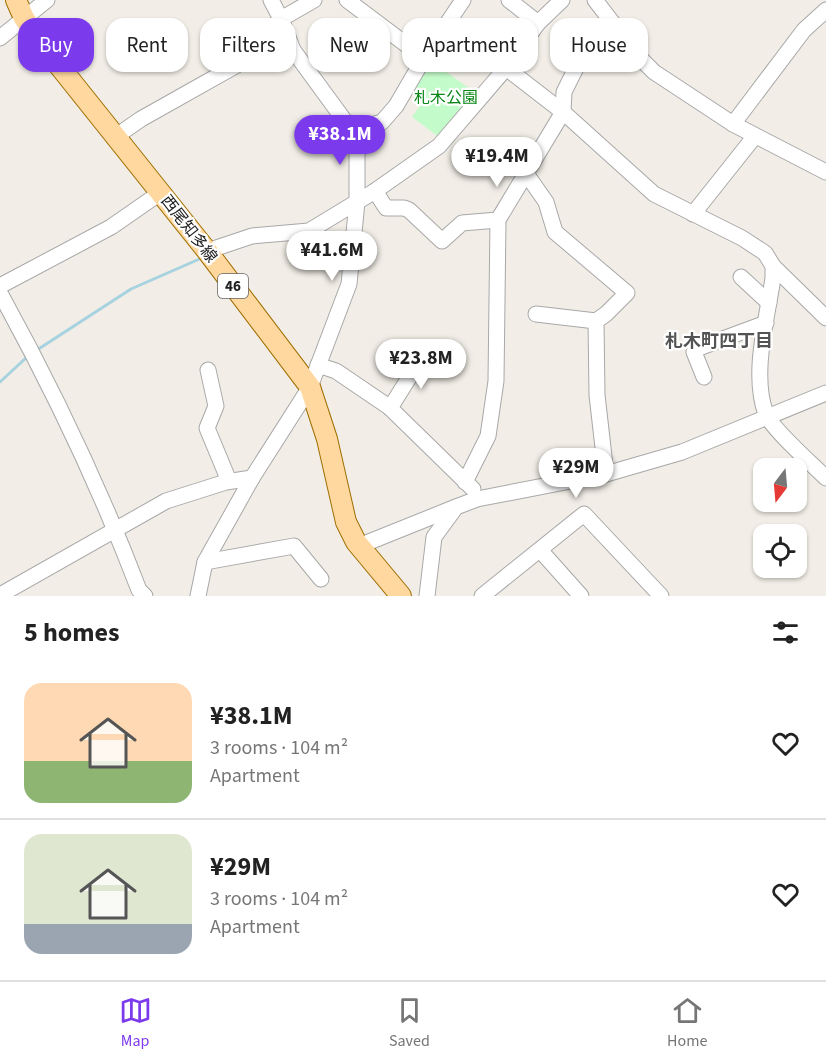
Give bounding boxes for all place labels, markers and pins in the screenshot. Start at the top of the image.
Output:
pin: ¥38.1M [291,115,389,166]
pin: ¥19.4M [448,137,546,188]
pin: ¥41.6M [283,231,381,282]
pin: ¥23.8M [372,339,470,390]
pin: ¥29M [540,448,612,499]

